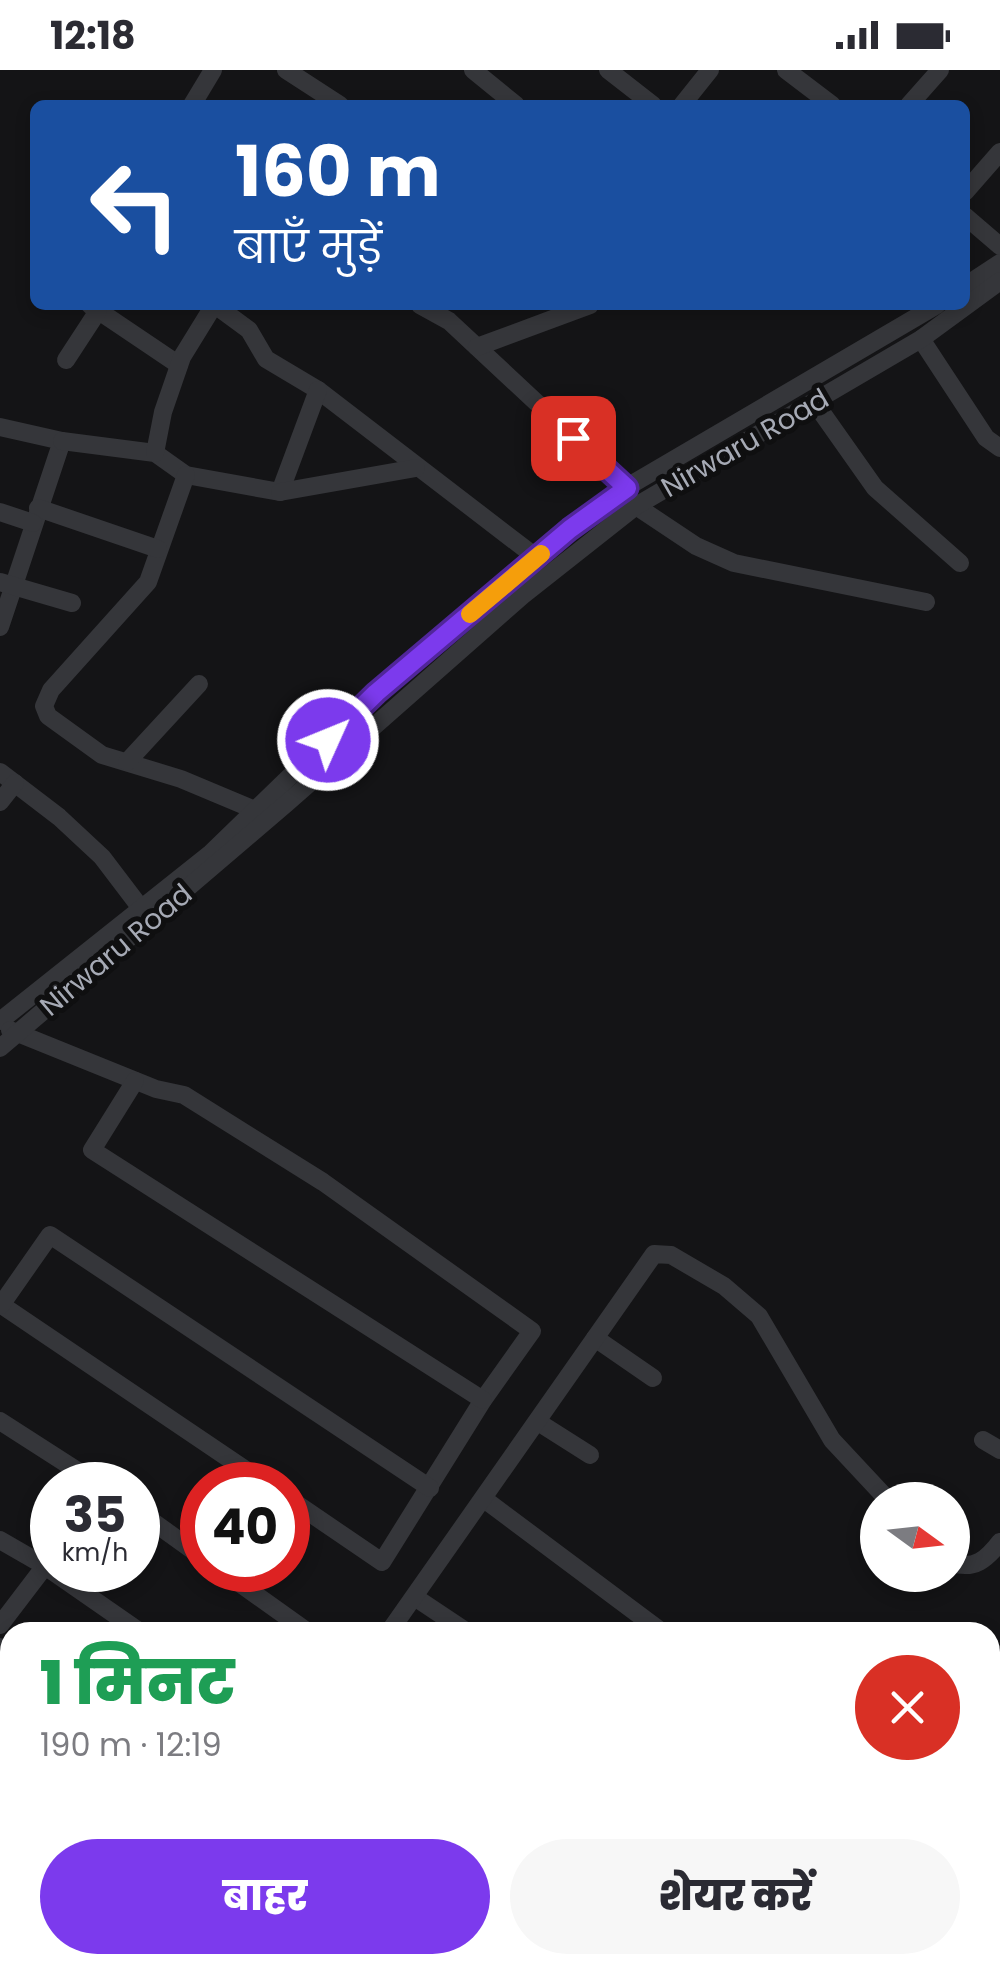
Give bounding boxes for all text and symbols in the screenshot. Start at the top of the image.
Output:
text: 12:18 [50,9,136,62]
text: 160 m [235,122,441,221]
icon: left [70,140,200,270]
text: बाएँ मुड़ें [235,216,382,279]
street label: Nirwaru Road [654,379,836,507]
pin [531,396,616,481]
icon: arrive [546,411,601,466]
position arrow [276,688,380,792]
street label: Nirwaru Road [32,875,200,1025]
speed limit sign: 40 [180,1462,310,1592]
text: 35 [64,1479,126,1550]
north arrow [860,1482,970,1592]
map controls [860,1482,970,1592]
text: km/h [62,1535,128,1570]
text: 1 मिनट [40,1641,235,1725]
button: close [855,1655,960,1760]
text: 190 m · 12:19 [40,1722,222,1767]
button: बाहर [40,1839,490,1954]
button: शेयर करें [510,1839,960,1954]

